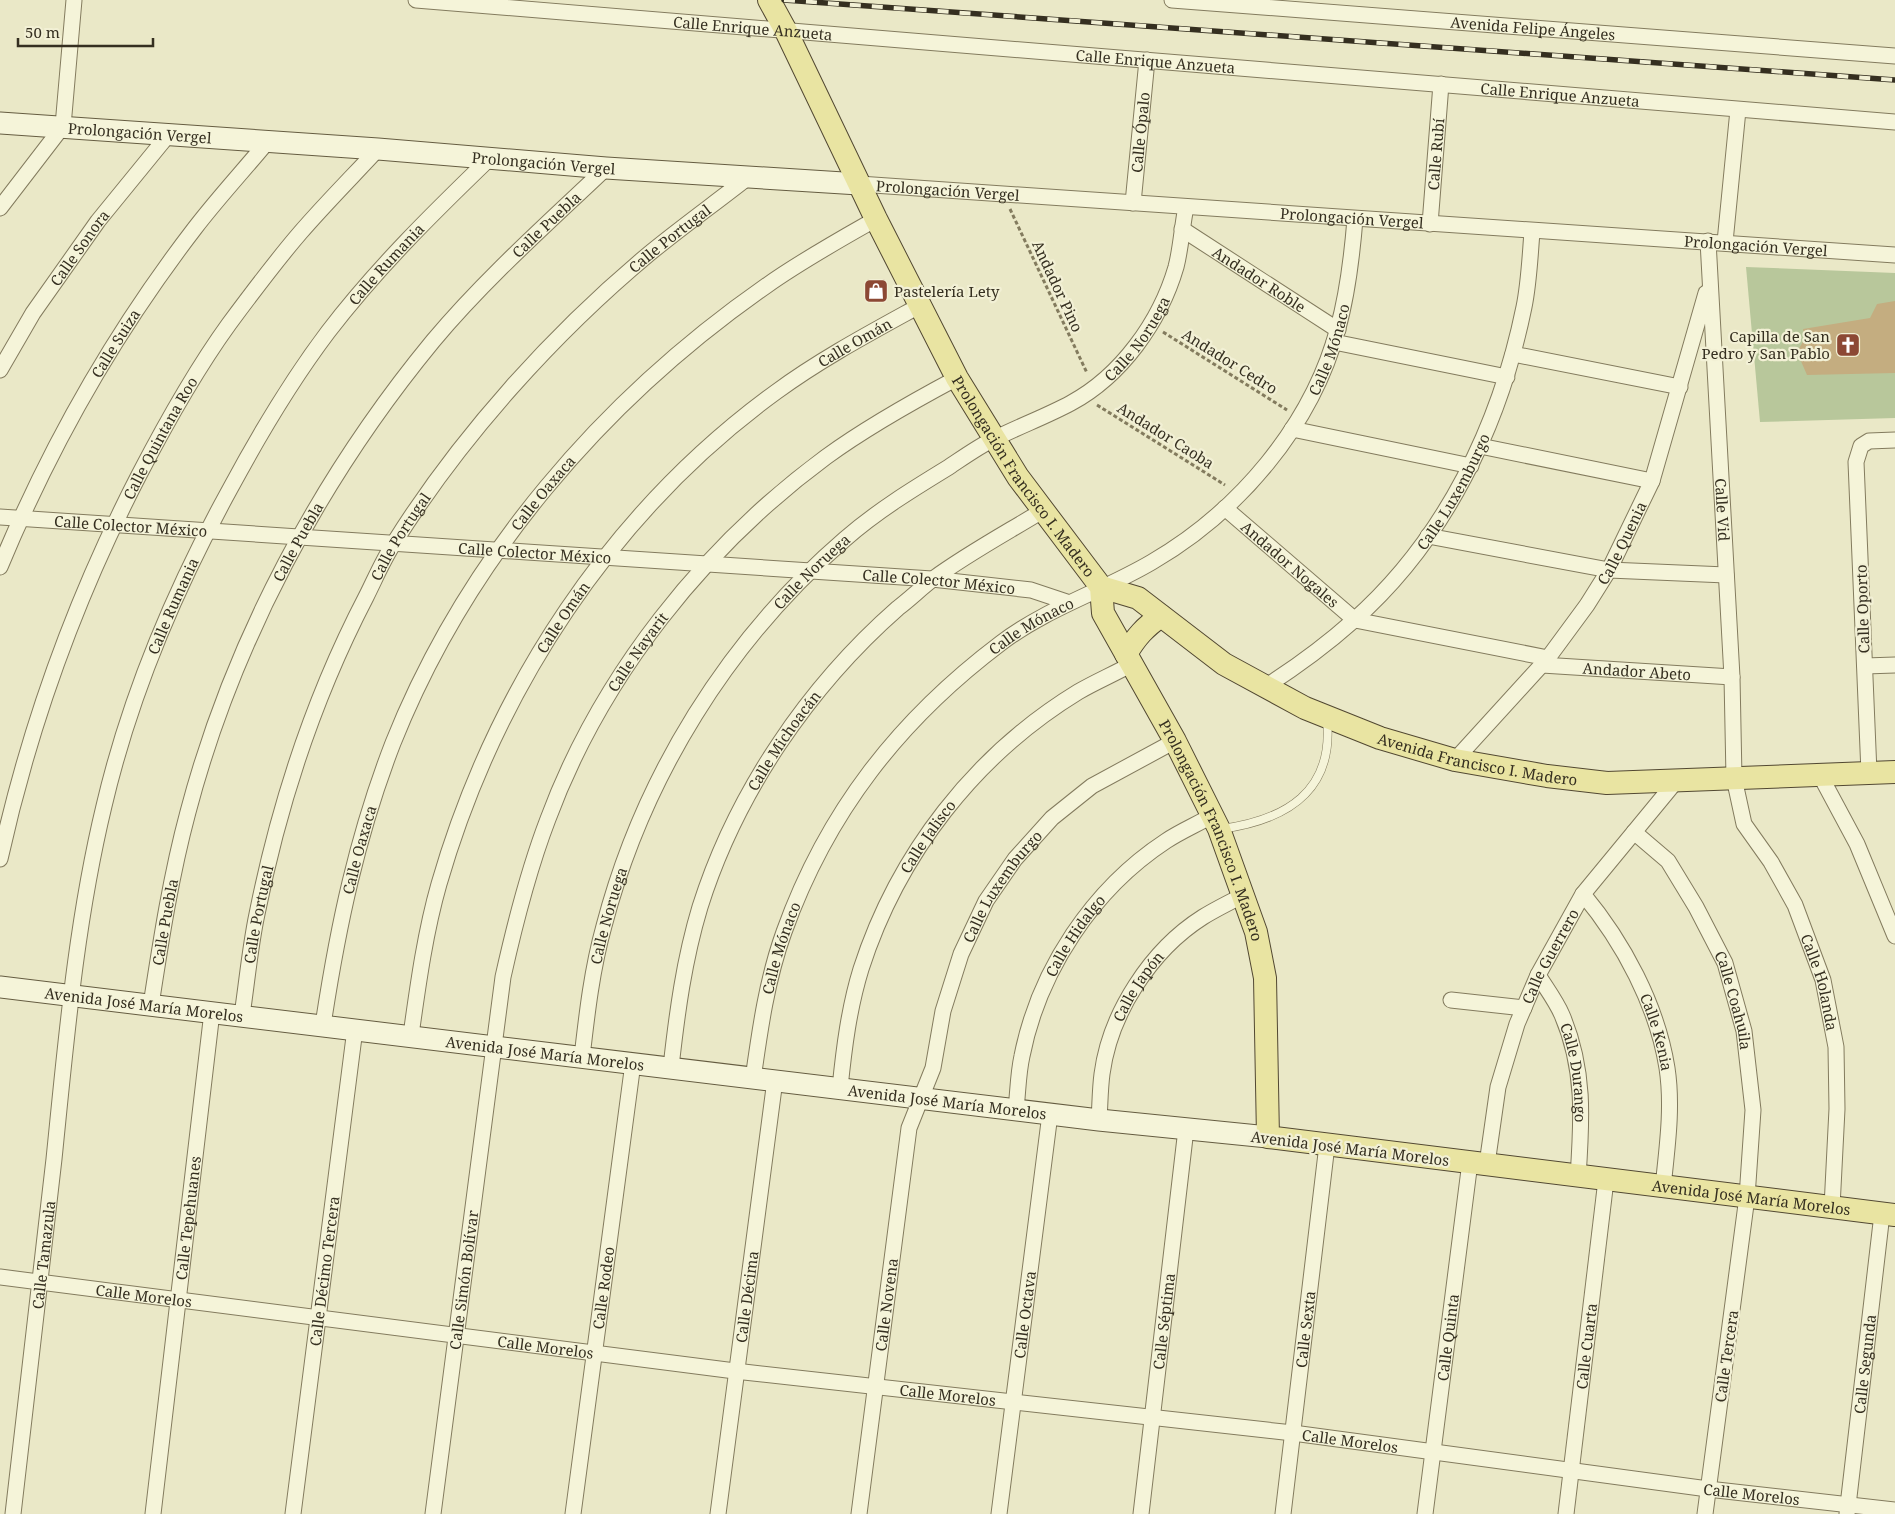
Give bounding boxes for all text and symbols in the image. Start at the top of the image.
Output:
street label: Calle Enrique Anzueta [672,11,833,44]
street label: Avenida Felipe Ángeles [1450,12,1616,44]
scale bar [18,15,152,47]
text: 50 m [25,22,60,42]
street label: Calle Enrique Anzueta [1075,44,1236,78]
street label: Calle Enrique Anzueta [1480,78,1641,111]
street label: Calle Ópalo [1126,91,1154,174]
street label: Calle Rubí [1423,117,1448,191]
street label: Prolongación Vergel [67,118,212,148]
street label: Prolongación Vergel [471,147,616,179]
street label: Prolongación Vergel [875,175,1021,205]
street label: Calle Puebla [507,187,585,262]
street label: Calle Portugal [624,199,715,277]
street label: Prolongación Vergel [1279,203,1425,233]
street label: Calle Sonora [45,205,113,290]
street label: Calle Rumania [344,219,428,309]
street label: Prolongación Vergel [1683,231,1829,260]
street label: Andador Pino [1028,237,1088,335]
street label: Andador Roble [1209,241,1310,317]
shop icon: Pastelería Lety [863,278,889,304]
place label: Pastelería Lety [894,281,1000,301]
street label: Calle Noruega [1100,293,1174,385]
street label: Calle Mónaco [1304,302,1354,399]
street label: Calle Suiza [86,305,144,381]
street label: Calle Omán [814,313,895,371]
street label: Andador Cedro [1179,324,1281,398]
place label: Capilla de San Pedro y San Pablo [1702,326,1830,363]
church icon: Capilla de San Pedro y San Pablo [1835,332,1861,358]
street label: Prolongación Francisco I. Madero [948,372,1100,581]
street label: Calle Quintana Roo [118,373,202,503]
street label: Andador Caoba [1114,397,1218,473]
street label: Calle Luxemburgo [1412,430,1494,554]
street label: Calle Oaxaca [506,451,579,534]
street label: Calle Vid [1711,478,1735,542]
street label: Calle Portugal [366,488,435,584]
street label: Calle Puebla [268,498,328,585]
street label: Calle Quenia [1592,498,1651,588]
street label: Calle Colector México [53,511,208,541]
street label: Andador Nogales [1237,516,1343,612]
street label: Calle Noruega [769,529,854,614]
street label: Calle Colector México [458,538,612,568]
street label: Calle Rumania [143,554,203,657]
street label: Calle Colector México [862,564,1016,598]
street label: Calle Oporto [1850,564,1874,654]
street label: Calle Omán [532,577,594,657]
street label: Calle Mónaco [984,593,1077,659]
street label: Calle Nayarit [603,608,672,695]
street label: Andador Abeto [1582,658,1692,684]
street label: Calle Michoacán [742,686,825,794]
street label: Prolongación Francisco I. Madero [1155,716,1268,943]
street label: Avenida Francisco I. Madero [1375,728,1578,789]
street label: Calle Jalisco [895,796,960,877]
street label: Calle Oaxaca [338,803,381,896]
street label: Calle Luxemburgo [958,826,1046,946]
street label: Calle Portugal [239,863,277,965]
street label: Calle Noruega [585,864,631,966]
street label: Calle Puebla [147,877,182,967]
street label: Calle Hidalgo [1040,890,1109,980]
street label: Calle Mónaco [757,899,805,996]
street label: Calle Guerrero [1517,905,1583,1007]
street label: Calle Holanda [1797,931,1843,1032]
street label: Calle Japón [1108,946,1168,1025]
street label: Calle Coahuila [1710,947,1756,1051]
street label: Avenida José María Morelos [44,982,245,1026]
street label: Calle Kenia [1636,990,1677,1072]
street label: Calle Durango [1556,1020,1591,1122]
street label: Avenida José María Morelos [445,1031,646,1075]
street label: Avenida José María Morelos [847,1080,1048,1124]
street label: Avenida José María Morelos [1250,1126,1451,1170]
street label: Calle Tepehuanes [171,1155,205,1281]
street label: Avenida José María Morelos [1651,1175,1852,1219]
street label: Calle Décimo Tercera [305,1195,344,1347]
street label: Calle Tamazula [27,1200,59,1310]
street label: Calle Simón Bolívar [445,1209,483,1351]
street label: Calle Rodeo [588,1245,618,1331]
street label: Calle Décima [731,1250,762,1344]
street label: Calle Novena [870,1257,902,1353]
street label: Calle Octava [1009,1270,1040,1360]
street label: Calle Séptima [1148,1272,1179,1371]
street label: Calle Morelos [95,1279,193,1311]
street label: Calle Sexta [1291,1290,1320,1369]
street label: Calle Quinta [1432,1293,1463,1382]
street label: Calle Cuarta [1571,1302,1601,1391]
street label: Calle Tercera [1710,1309,1742,1403]
street label: Calle Segunda [1849,1313,1880,1415]
street label: Calle Morelos [496,1331,595,1363]
street label: Calle Morelos [898,1379,997,1410]
street label: Calle Morelos [1301,1424,1400,1457]
street label: Calle Morelos [1702,1479,1801,1509]

